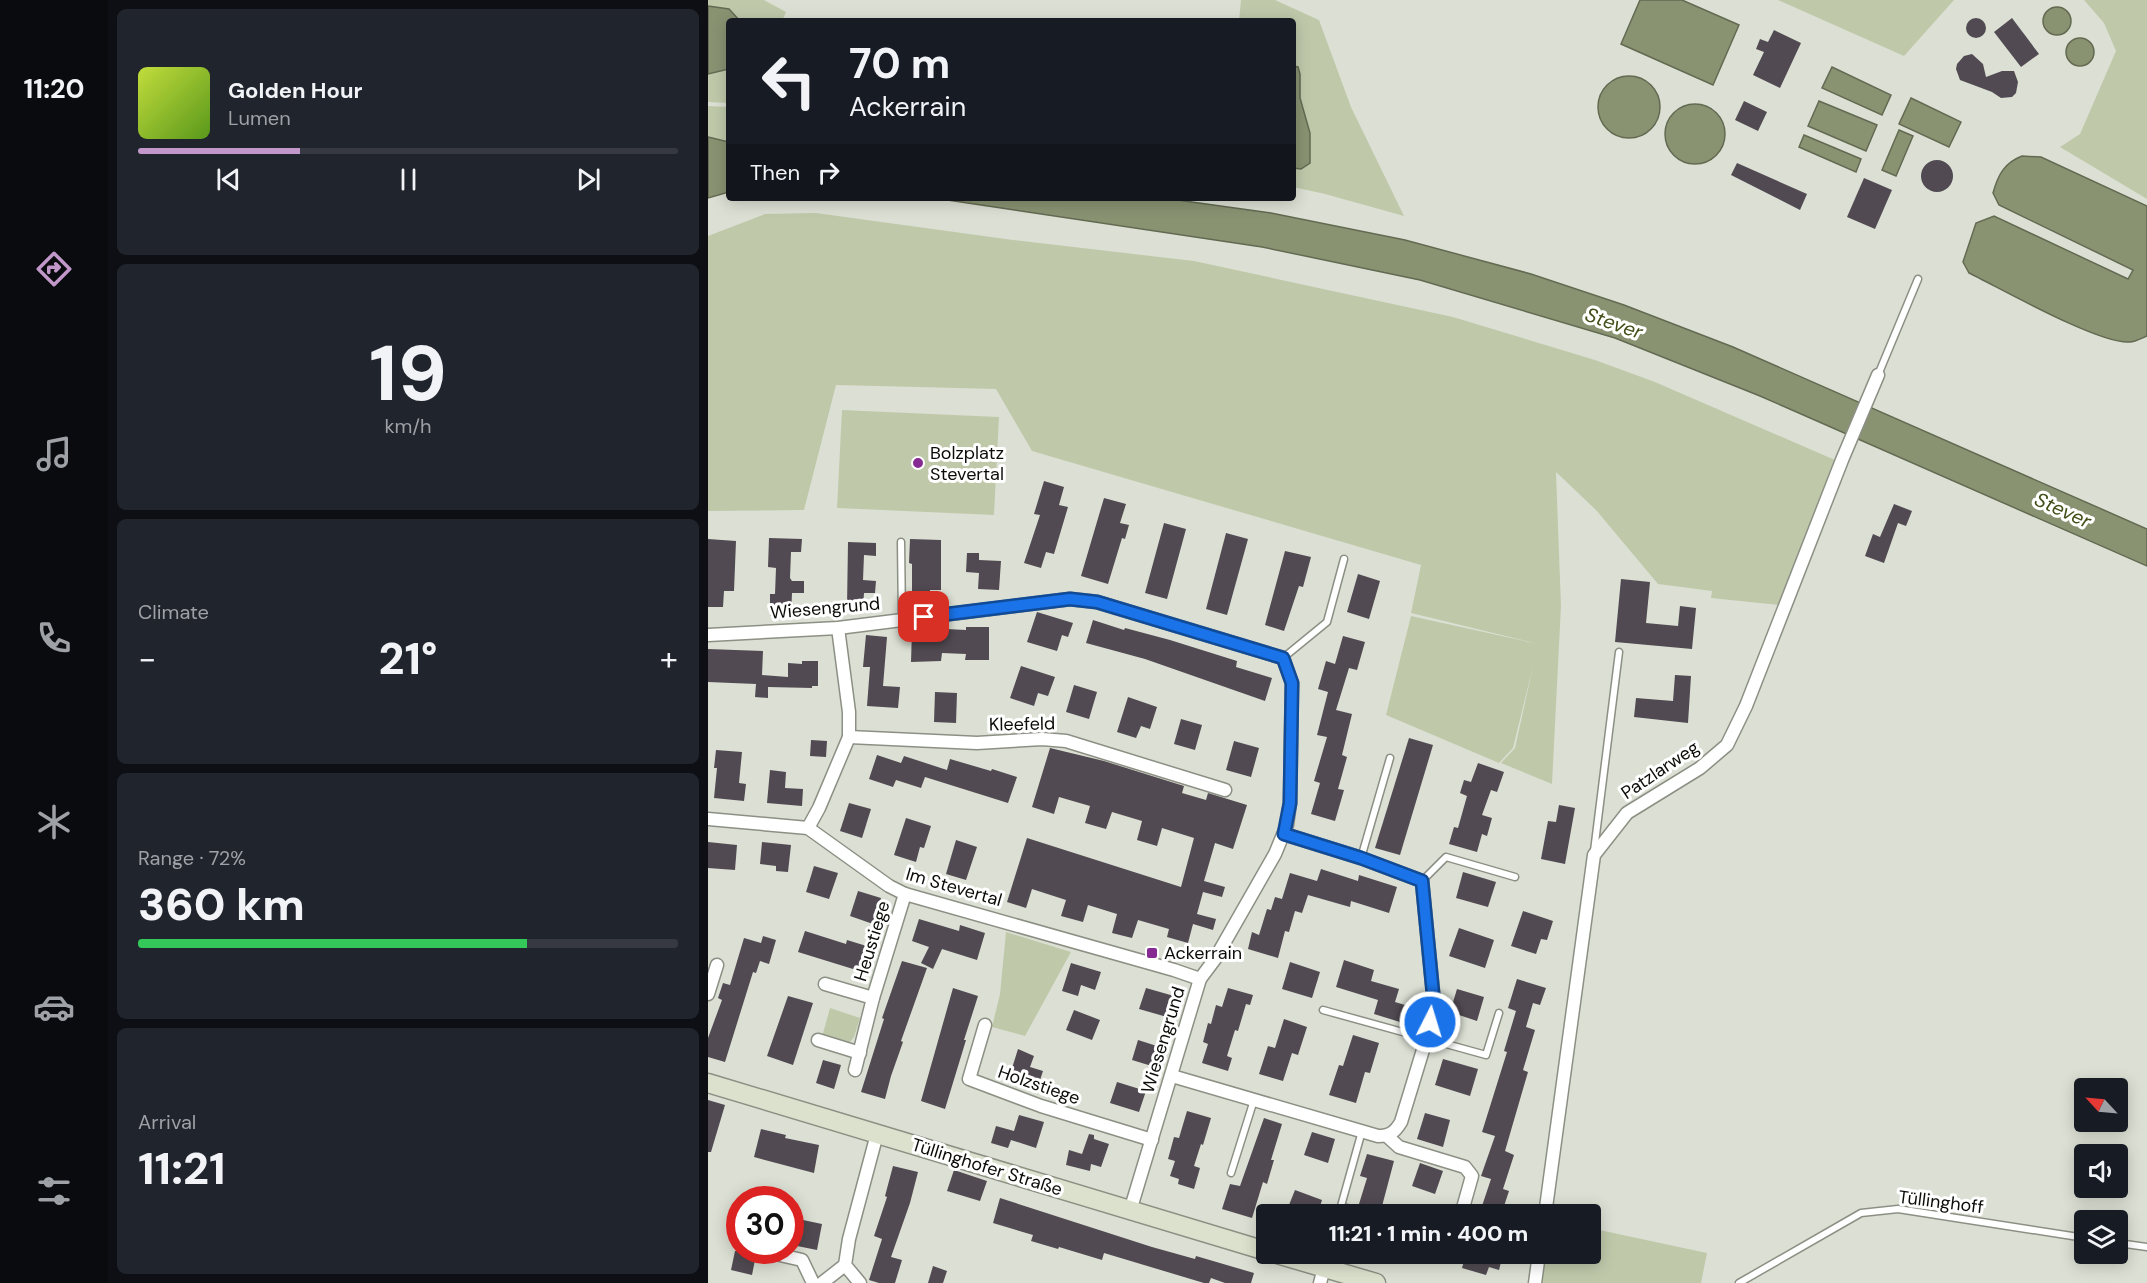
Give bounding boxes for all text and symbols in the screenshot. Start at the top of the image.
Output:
text: 70 m [849,36,950,91]
icon: left [750,42,828,120]
text: 11:20 [24,71,85,106]
text: Golden Hour [228,76,363,105]
text: Ackerrain [849,89,966,124]
text: Lumen [228,105,291,131]
icon: right [812,156,845,189]
text: Then [750,158,800,187]
icon: previous [212,163,245,196]
icon: pause [392,163,425,196]
icon: next [572,163,605,196]
icon: directions [33,248,75,290]
water label: Stever [1582,301,1647,345]
text: 19 [369,323,447,424]
text: km/h [384,413,432,439]
icon: music [33,433,75,475]
place label: Bolzplatz Stevertal [930,441,1004,486]
marker: Bolzplatz Stevertal [911,456,925,470]
water label: Stever [2031,486,2096,534]
street label: Wiesengrund [769,591,881,625]
pin [898,591,949,642]
text: Climate [138,599,209,625]
icon: arrive [907,600,940,633]
icon: phone [33,617,75,659]
text: 21° [378,629,438,688]
text: − [138,637,156,680]
text: + [660,637,678,680]
street label: Kleefeld [989,711,1055,737]
street label: Patzlarweg [1616,735,1704,805]
icon: climate [33,801,75,843]
text: Range · 72% [138,845,246,871]
street label: Im Stevertal [903,862,1005,912]
text: 360 km [138,875,305,934]
street label: Heustiege [848,898,896,984]
place label: Ackerrain [1164,941,1242,965]
marker: Ackerrain [1145,946,1159,960]
street label: Wiesengrund [1135,984,1191,1096]
icon: car [33,986,75,1028]
position arrow [1398,990,1462,1054]
street label: Holzstiege [995,1060,1083,1110]
north arrow [2074,1078,2128,1132]
map controls [2074,1078,2128,1264]
text: Arrival [138,1109,196,1135]
street label: Tüllinghofer Straße [909,1133,1065,1201]
text: 11:21 [138,1139,226,1198]
button: sound [2074,1144,2128,1198]
icon: filters [33,1170,75,1212]
street label: Tüllinghoff [1897,1185,1985,1219]
speed limit sign: 30 [726,1186,804,1264]
button: layers [2074,1210,2128,1264]
text: 11:21 · 1 min · 400 m [1329,1219,1528,1248]

